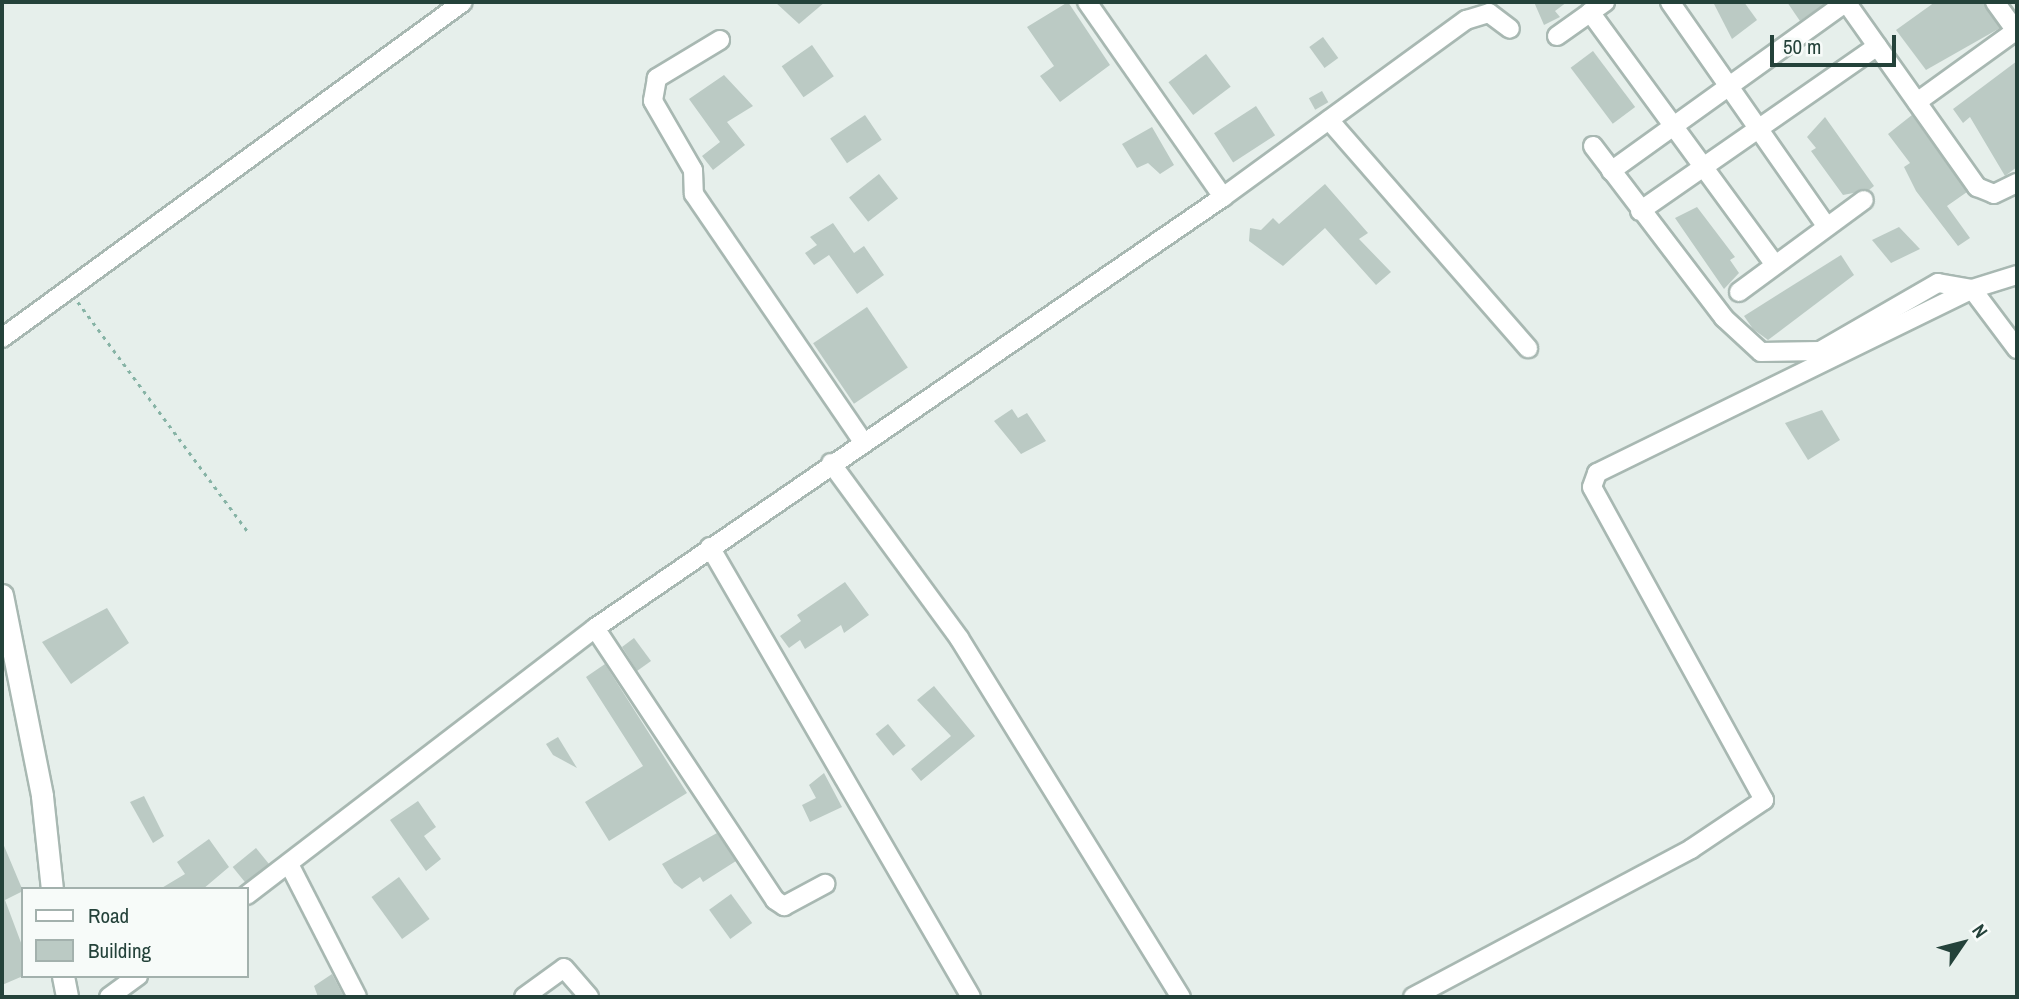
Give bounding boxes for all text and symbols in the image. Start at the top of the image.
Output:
scale bar [1774,21,1900,65]
text: 50 m [1783,32,1821,61]
legend [21,887,248,978]
text: Road [88,901,129,930]
north arrow [1928,908,1998,978]
text: N [1966,919,1994,943]
text: Building [88,936,151,965]

